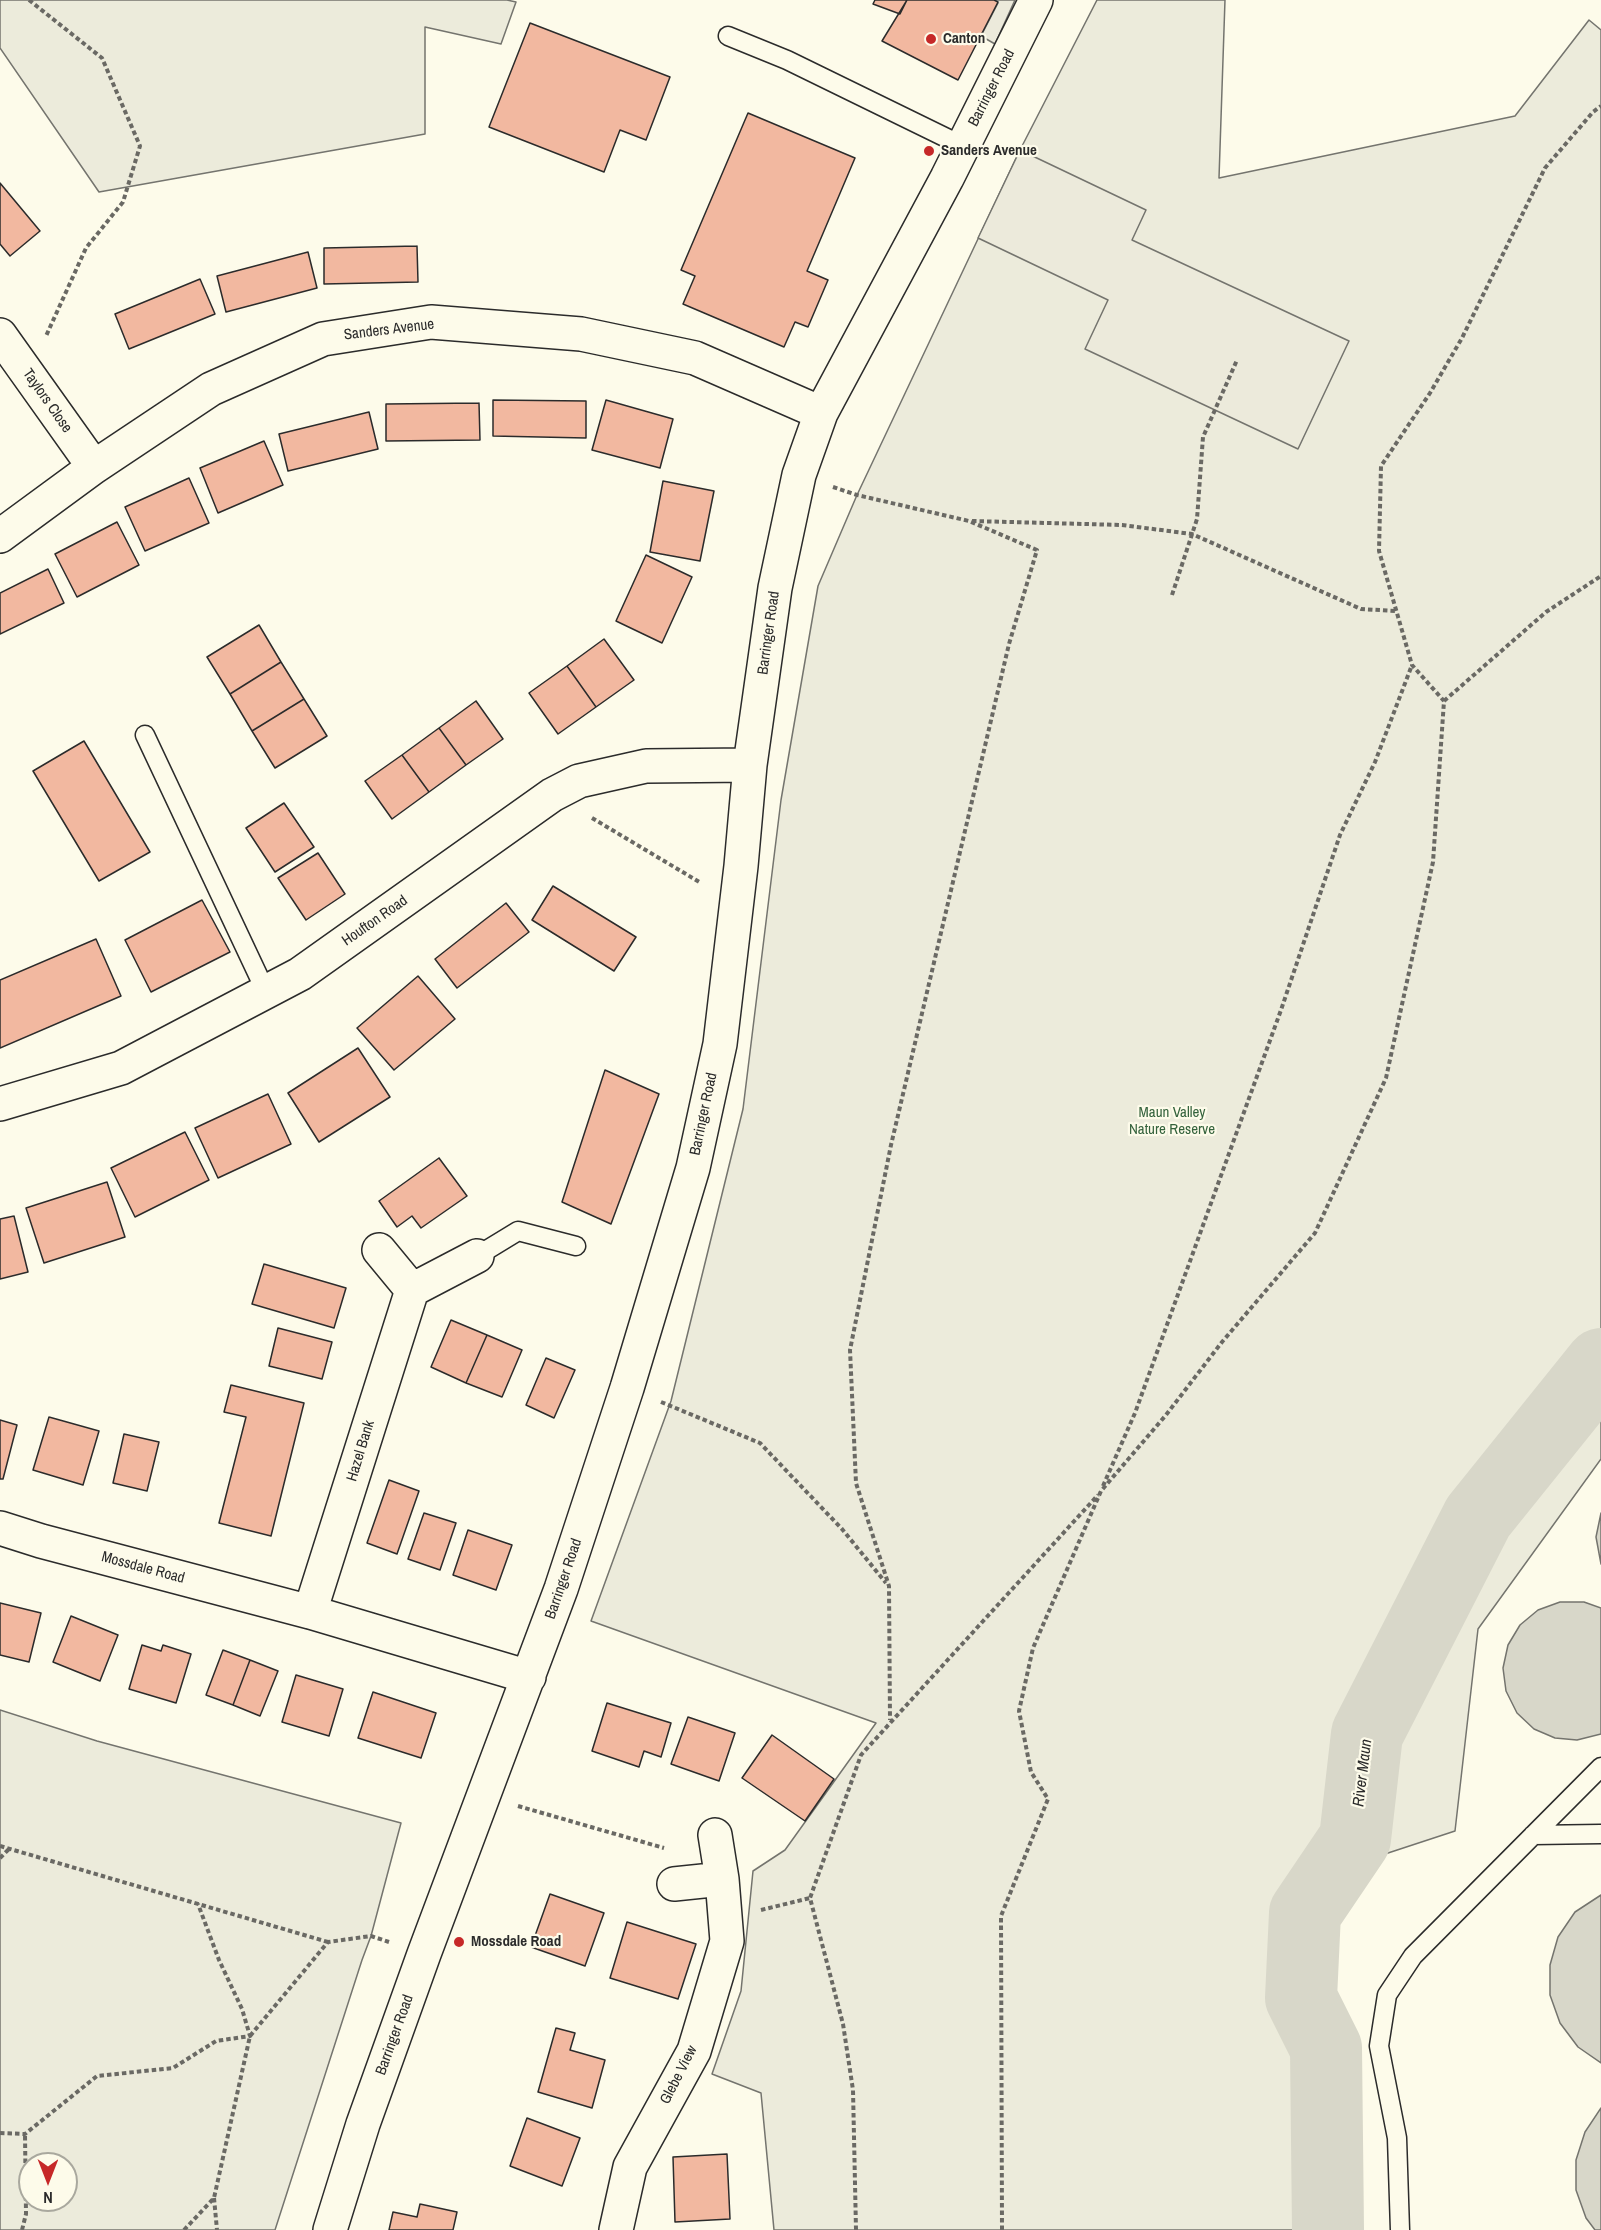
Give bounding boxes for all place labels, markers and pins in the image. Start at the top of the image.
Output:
place label: Canton [943,30,985,48]
marker: Canton [924,32,938,46]
place label: Sanders Avenue [941,142,1037,160]
marker: Sanders Avenue [922,144,936,158]
place label: Mossdale Road [471,1933,561,1951]
marker: Mossdale Road [452,1935,466,1949]

